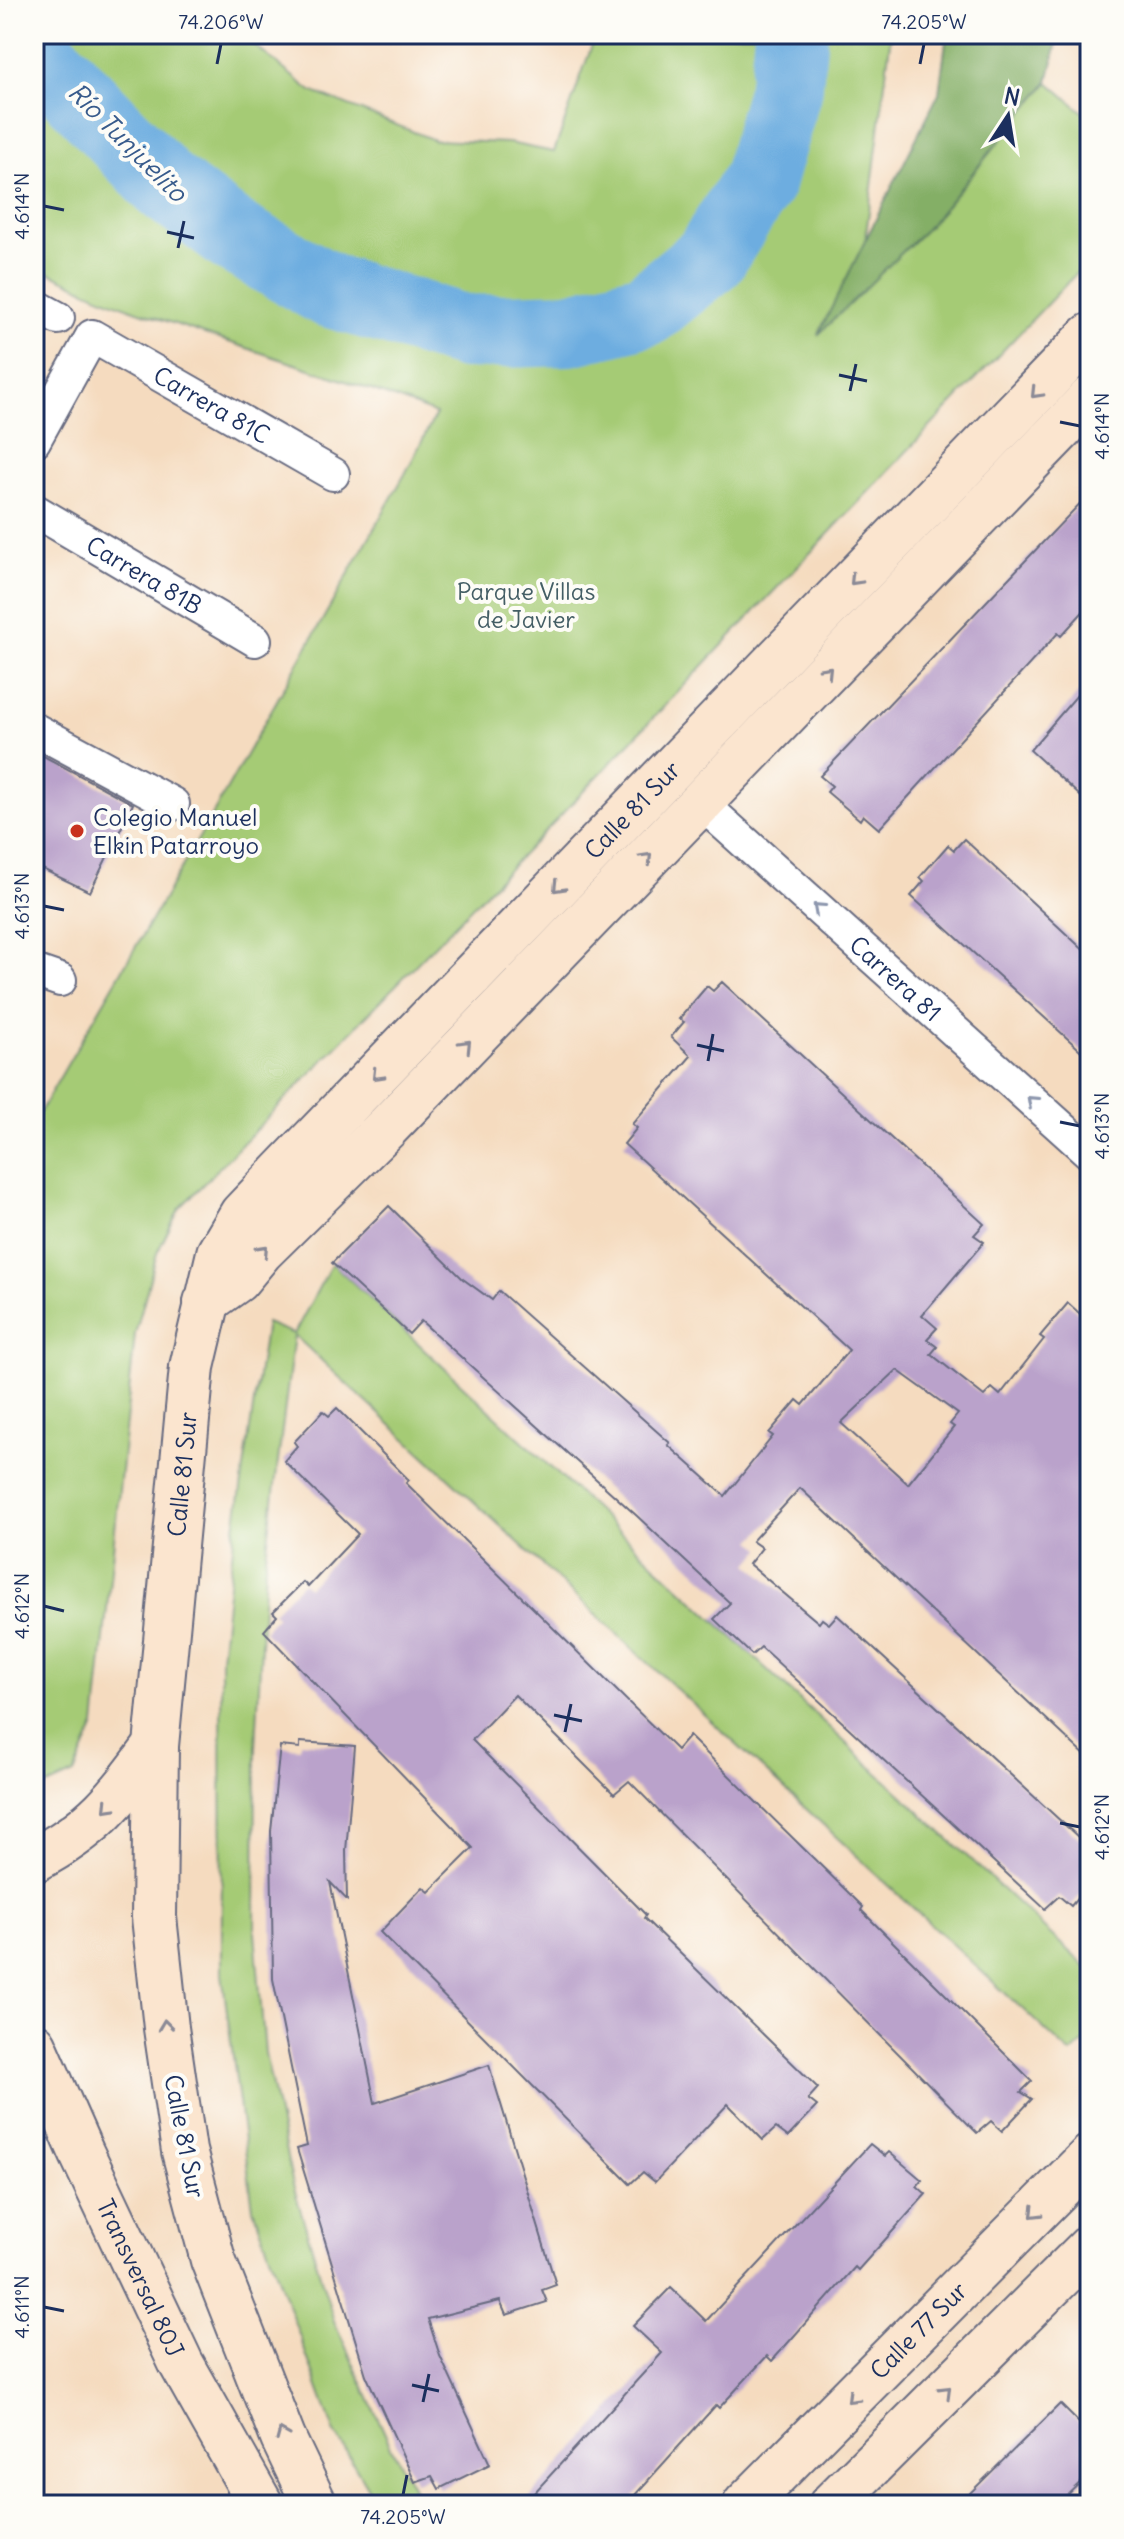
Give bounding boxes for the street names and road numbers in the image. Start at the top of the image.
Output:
street label: Carrera 81C [148,359,275,450]
street label: Carrera 81B [81,529,208,621]
street label: Calle 81 Sur [578,754,686,865]
street label: Carrera 81 [844,929,948,1027]
street label: Calle 81 Sur [161,1411,203,1538]
street label: Calle 81 Sur [158,2072,212,2200]
street label: Transversal 80J [90,2194,191,2361]
street label: Calle 77 Sur [863,2275,973,2385]

